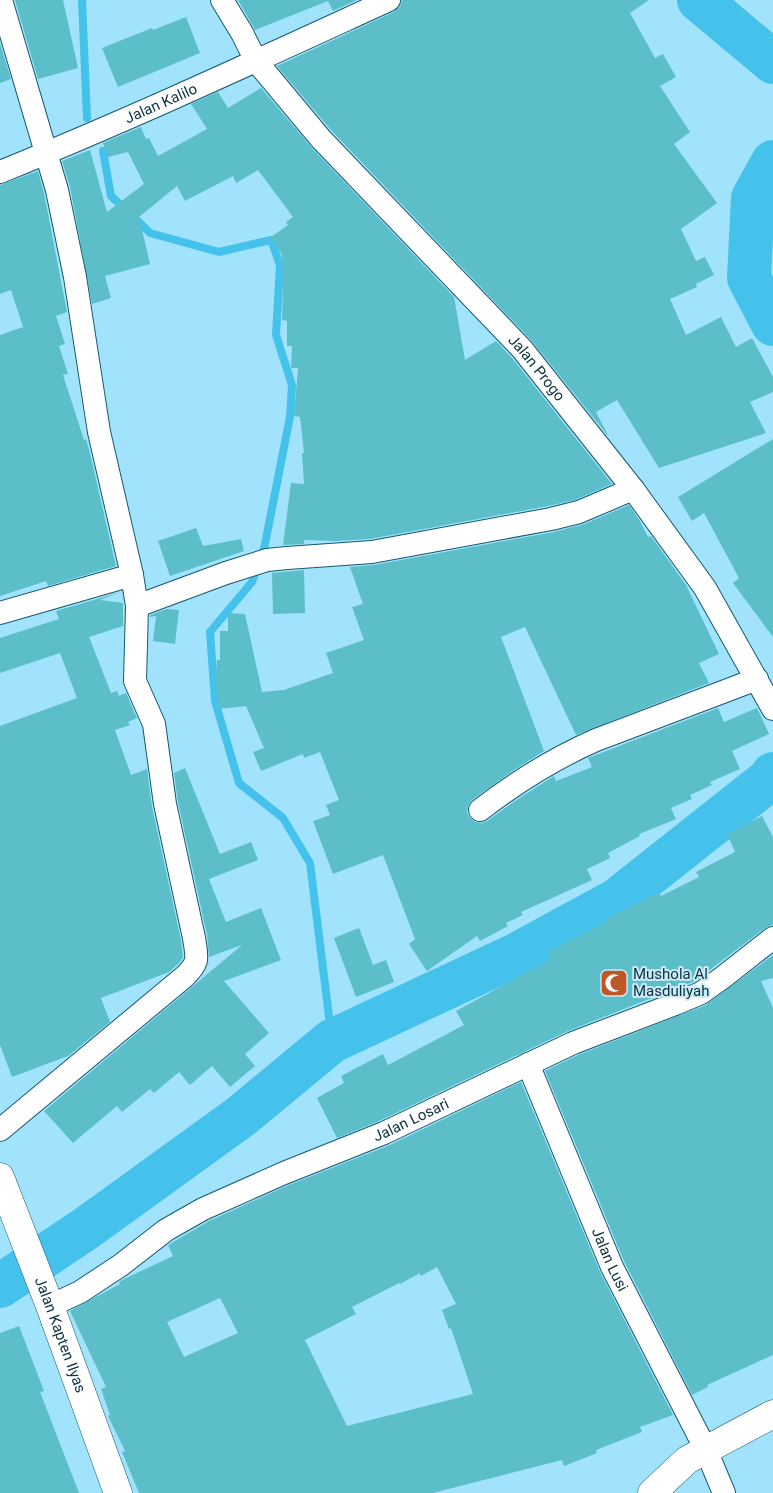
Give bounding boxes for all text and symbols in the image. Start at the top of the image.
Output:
street label: Jalan Kalilo [122,80,200,127]
street label: Jalan Progo [504,331,569,405]
place label: Mushola Al Masduliyah [633,965,709,1000]
mosque icon: Mushola Al Masduliyah [599,968,629,998]
street label: Jalan Losari [371,1094,452,1145]
street label: Jalan Lusi [588,1225,632,1294]
street label: Jalan Kapten Ilyas [31,1274,90,1395]

